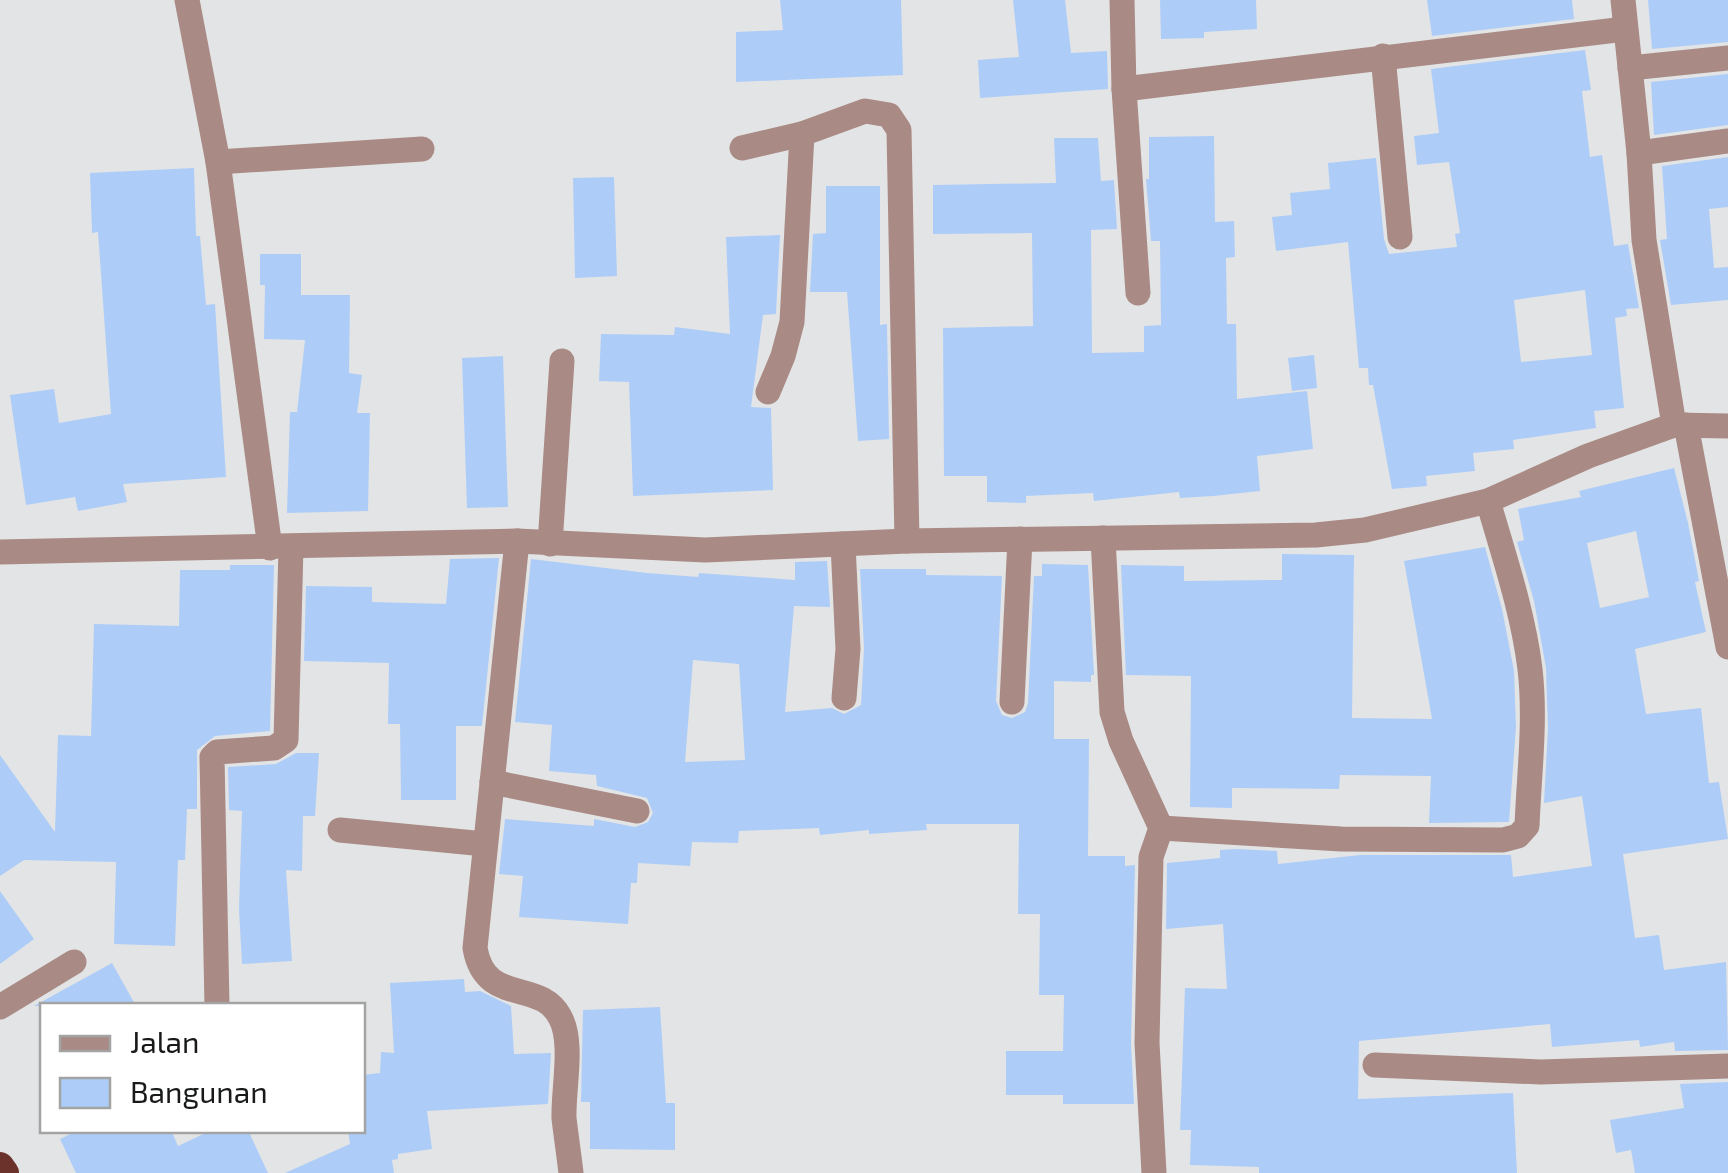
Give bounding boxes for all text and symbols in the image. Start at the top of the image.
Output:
legend [40,1003,365,1133]
text: Jalan [130,1023,199,1059]
text: Bangunan [130,1073,268,1109]

